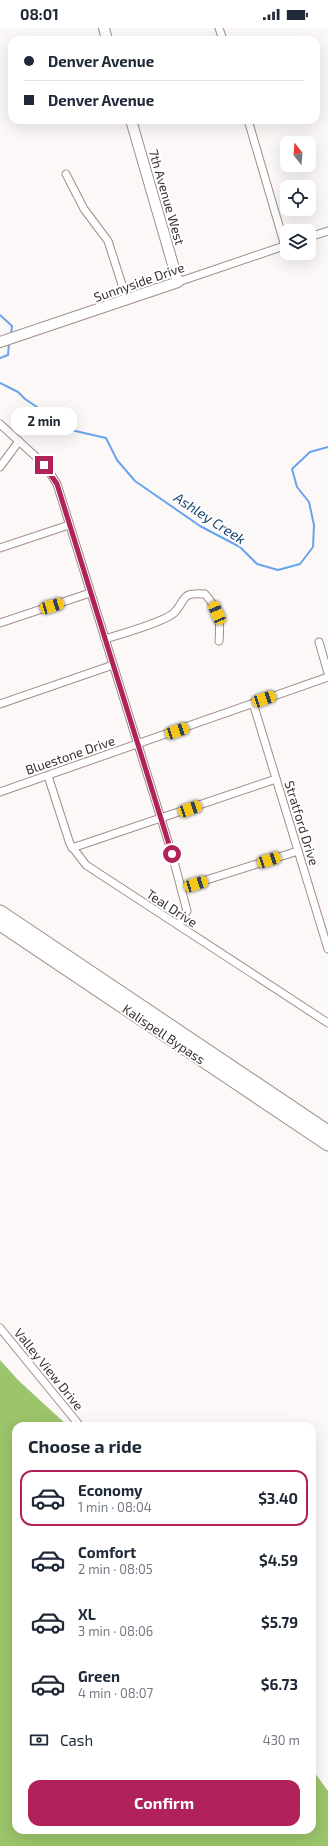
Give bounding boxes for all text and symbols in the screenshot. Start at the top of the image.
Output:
text: 08:01 [20,5,59,23]
text: Denver Avenue [48,52,154,70]
text: Denver Avenue [48,91,154,109]
north arrow [280,136,316,172]
map controls [280,136,316,260]
street label: 7th Avenue West [146,147,188,247]
button: locate [280,180,316,216]
button: layers [280,224,316,260]
street label: Sunnyside Drive [92,259,186,305]
callout: 2 min [11,407,77,435]
text: 2 min [27,413,61,429]
route end [35,456,53,474]
water label: Ashley Creek [170,488,249,547]
car [39,597,65,615]
car [207,600,227,626]
car [251,689,277,709]
car [164,721,190,741]
street label: Bluestone Drive [23,732,117,778]
street label: Stratford Drive [281,779,323,867]
car [177,799,203,819]
route start [163,845,181,863]
car [256,851,282,869]
car [183,875,209,893]
street label: Teal Drive [144,886,200,930]
street label: Kalispell Bypass [120,1000,208,1068]
street label: Valley View Drive [11,1325,87,1413]
text: Choose a ride [28,1435,142,1457]
icon: car [30,1480,66,1516]
text: Economy [78,1481,143,1499]
text: $3.40 [258,1489,298,1507]
text: 1 min · 08:04 [78,1499,152,1515]
icon: car [30,1542,66,1578]
text: Comfort [78,1543,136,1561]
text: $4.59 [259,1551,298,1569]
text: 2 min · 08:05 [78,1561,153,1577]
icon: car [30,1604,66,1640]
text: XL [78,1605,96,1623]
text: $5.79 [261,1613,298,1631]
text: 3 min · 08:06 [78,1623,153,1639]
icon: car [30,1666,66,1702]
text: Green [78,1667,120,1685]
text: $6.73 [261,1675,298,1693]
text: 4 min · 08:07 [78,1685,153,1701]
icon: cash [28,1729,50,1751]
text: Cash [60,1731,93,1749]
text: 430 m [263,1732,300,1748]
button: Confirm [28,1780,300,1826]

